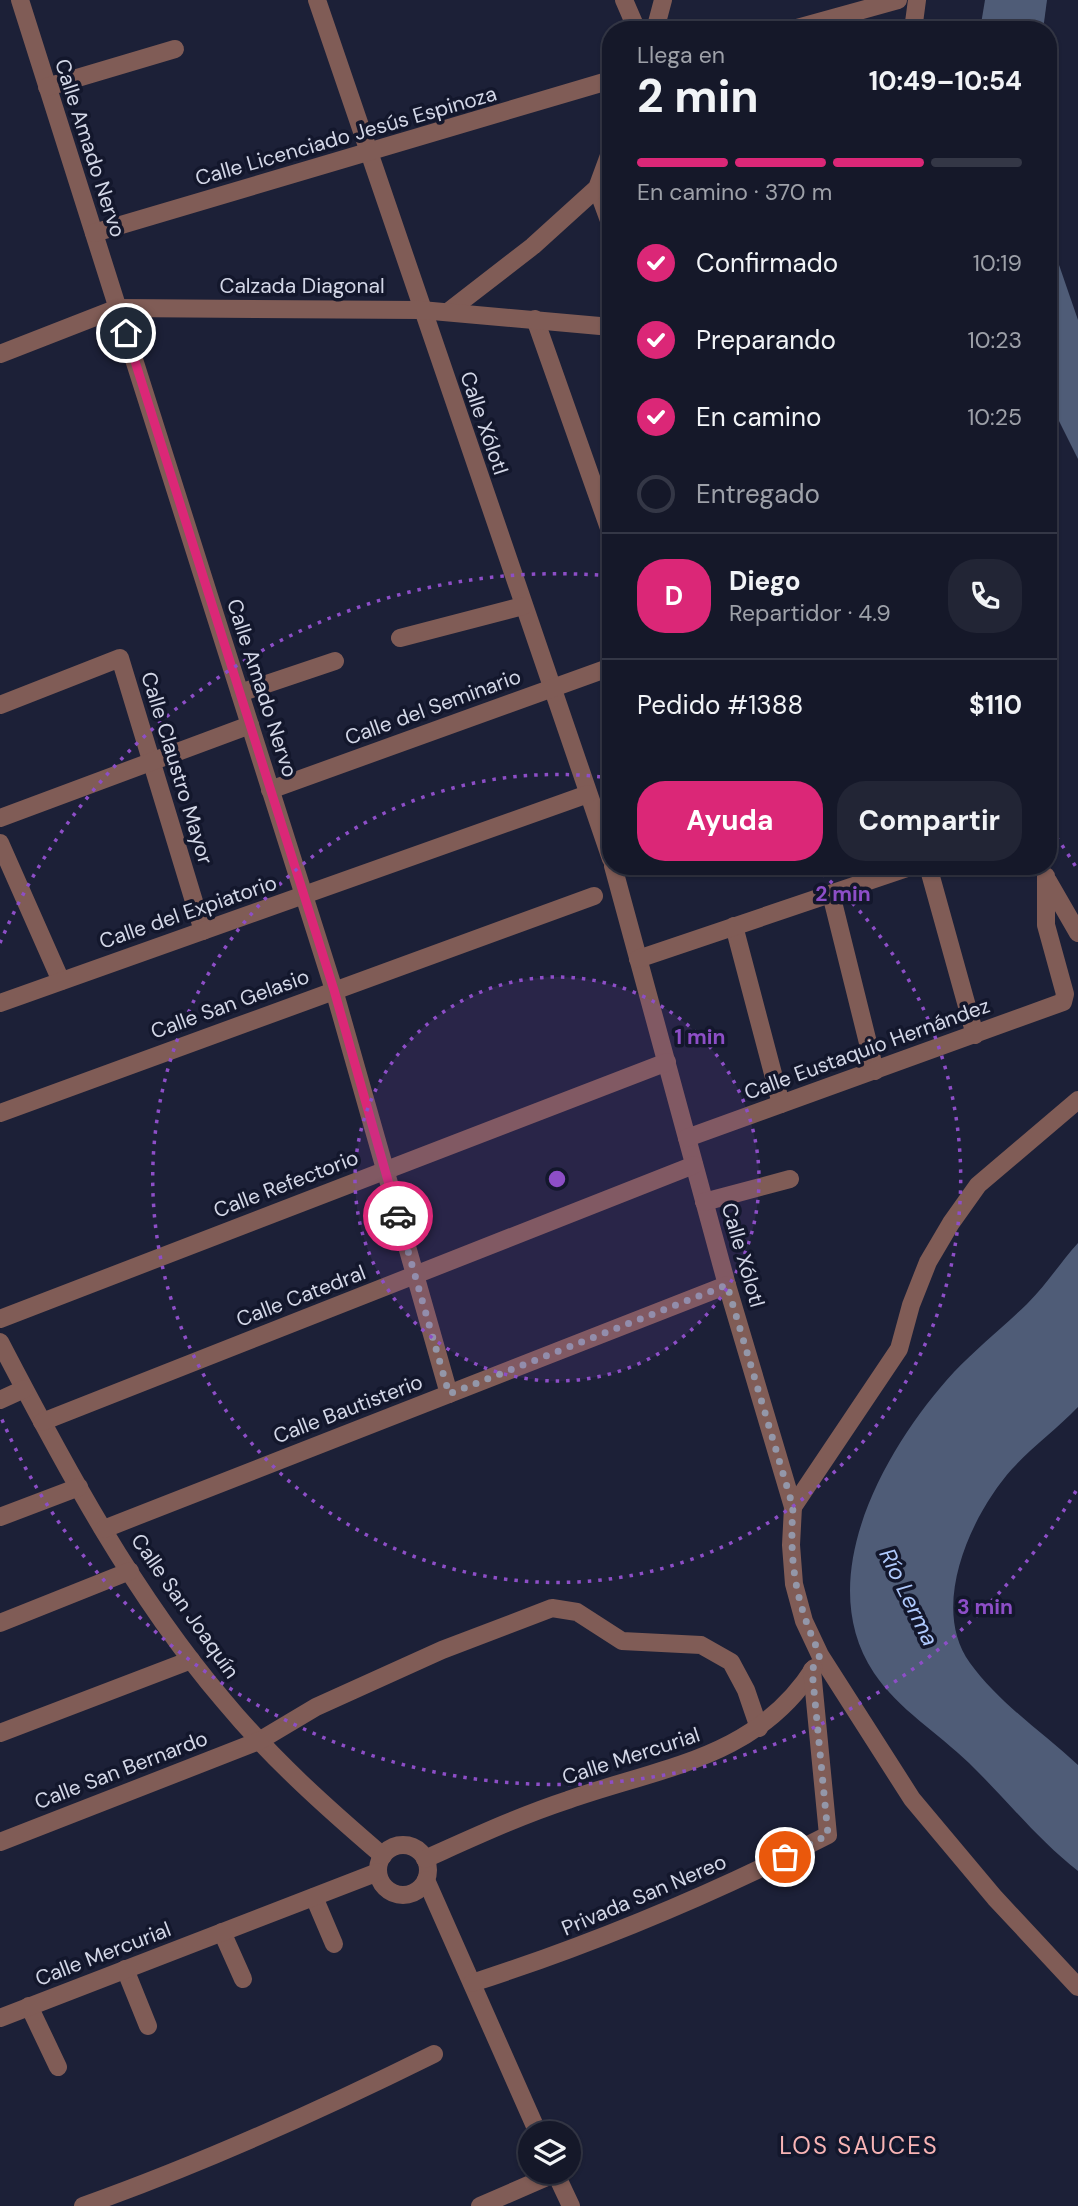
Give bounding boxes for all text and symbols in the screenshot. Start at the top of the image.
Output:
text: Llega en [637,40,725,70]
street label: Calle Amado Nervo [48,55,132,241]
text: 10:49–10:54 [869,64,1022,98]
text: 2 min [637,66,759,126]
street label: Calle Licenciado Jesús Espinoza [192,79,500,193]
text: En camino · 370 m [637,177,832,207]
icon: check [637,244,675,282]
text: Confirmado [696,246,838,280]
text: 10:19 [973,248,1022,278]
street label: Calzada Diagonal [219,272,385,300]
pin [96,303,156,363]
icon: home [107,314,145,352]
icon: check [637,321,675,359]
text: Preparando [696,323,836,357]
text: 10:23 [968,325,1022,355]
street label: Calle Xólotl [453,368,515,478]
icon: check [637,398,675,436]
text: En camino [696,400,821,434]
text: 10:25 [967,402,1022,432]
text: Entregado [696,477,820,511]
button: phone [948,559,1022,633]
text: Diego [729,564,801,598]
text: D [665,579,683,613]
street label: Calle Amado Nervo [220,595,304,781]
text: Repartidor · 4.9 [729,598,891,628]
street label: Calle del Seminario [341,662,525,752]
street label: Calle Claustro Mayor [134,668,220,868]
text: Pedido #1388 [637,688,803,722]
text: $110 [969,688,1022,722]
button: Ayuda [637,781,823,861]
button: Compartir [837,781,1022,861]
street label: Calle del Expiatorio [96,868,280,956]
text: 2 min [815,880,871,908]
street label: Calle San Gelasio [147,962,313,1046]
street label: Calle Eustaquio Hernández [740,991,994,1107]
text: 1 min [674,1023,726,1051]
street label: Calle Refectorio [209,1143,363,1225]
centre of rings [545,1167,569,1191]
courier [363,1181,433,1251]
icon: car [379,1197,417,1235]
street label: Calle Xólotl [715,1199,771,1311]
street label: Calle Catedral [232,1258,370,1334]
street label: Calle Bautisterio [269,1368,427,1450]
street label: Calle San Joaquín [125,1528,245,1684]
water label: Río Lerma [872,1543,946,1651]
text: 3 min [957,1593,1013,1621]
street label: Calle Mercurial [559,1721,703,1791]
street label: Calle San Bernardo [30,1724,212,1816]
pin [755,1827,815,1887]
icon: bag [766,1838,804,1876]
street label: Privada San Nereo [557,1848,731,1942]
street label: Calle Mercurial [31,1915,175,1993]
map controls [518,2121,581,2184]
button: layers [518,2121,581,2184]
district label: LOS SAUCES [779,2130,939,2161]

